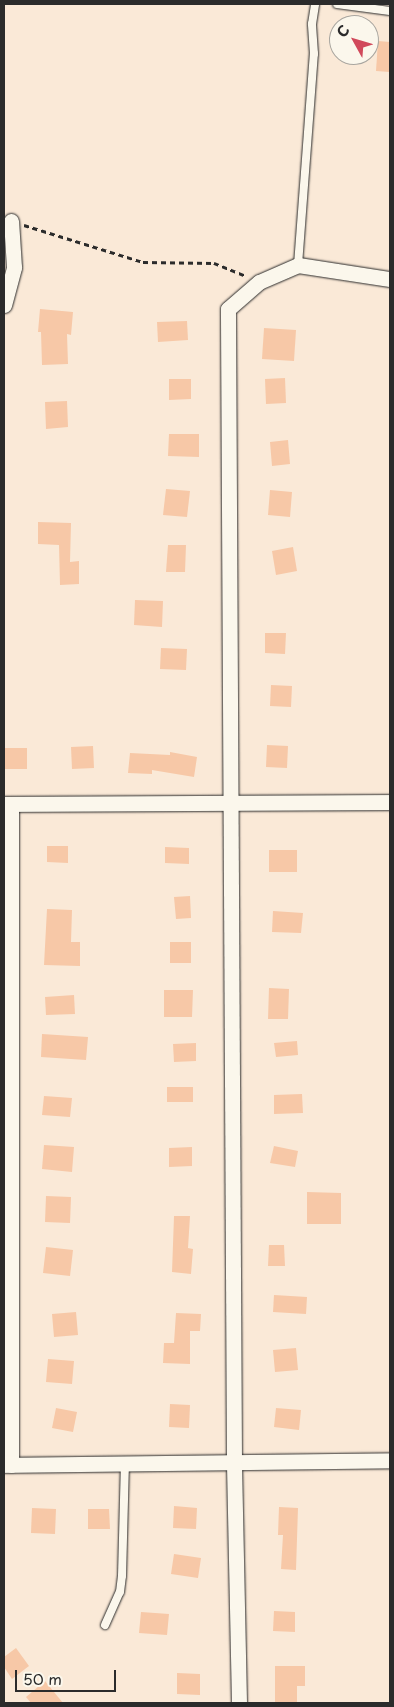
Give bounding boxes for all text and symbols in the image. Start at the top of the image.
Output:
north arrow [329,15,379,65]
text: С [331,20,354,42]
scale bar [18,1660,119,1692]
text: 50 m [23,1667,62,1690]

